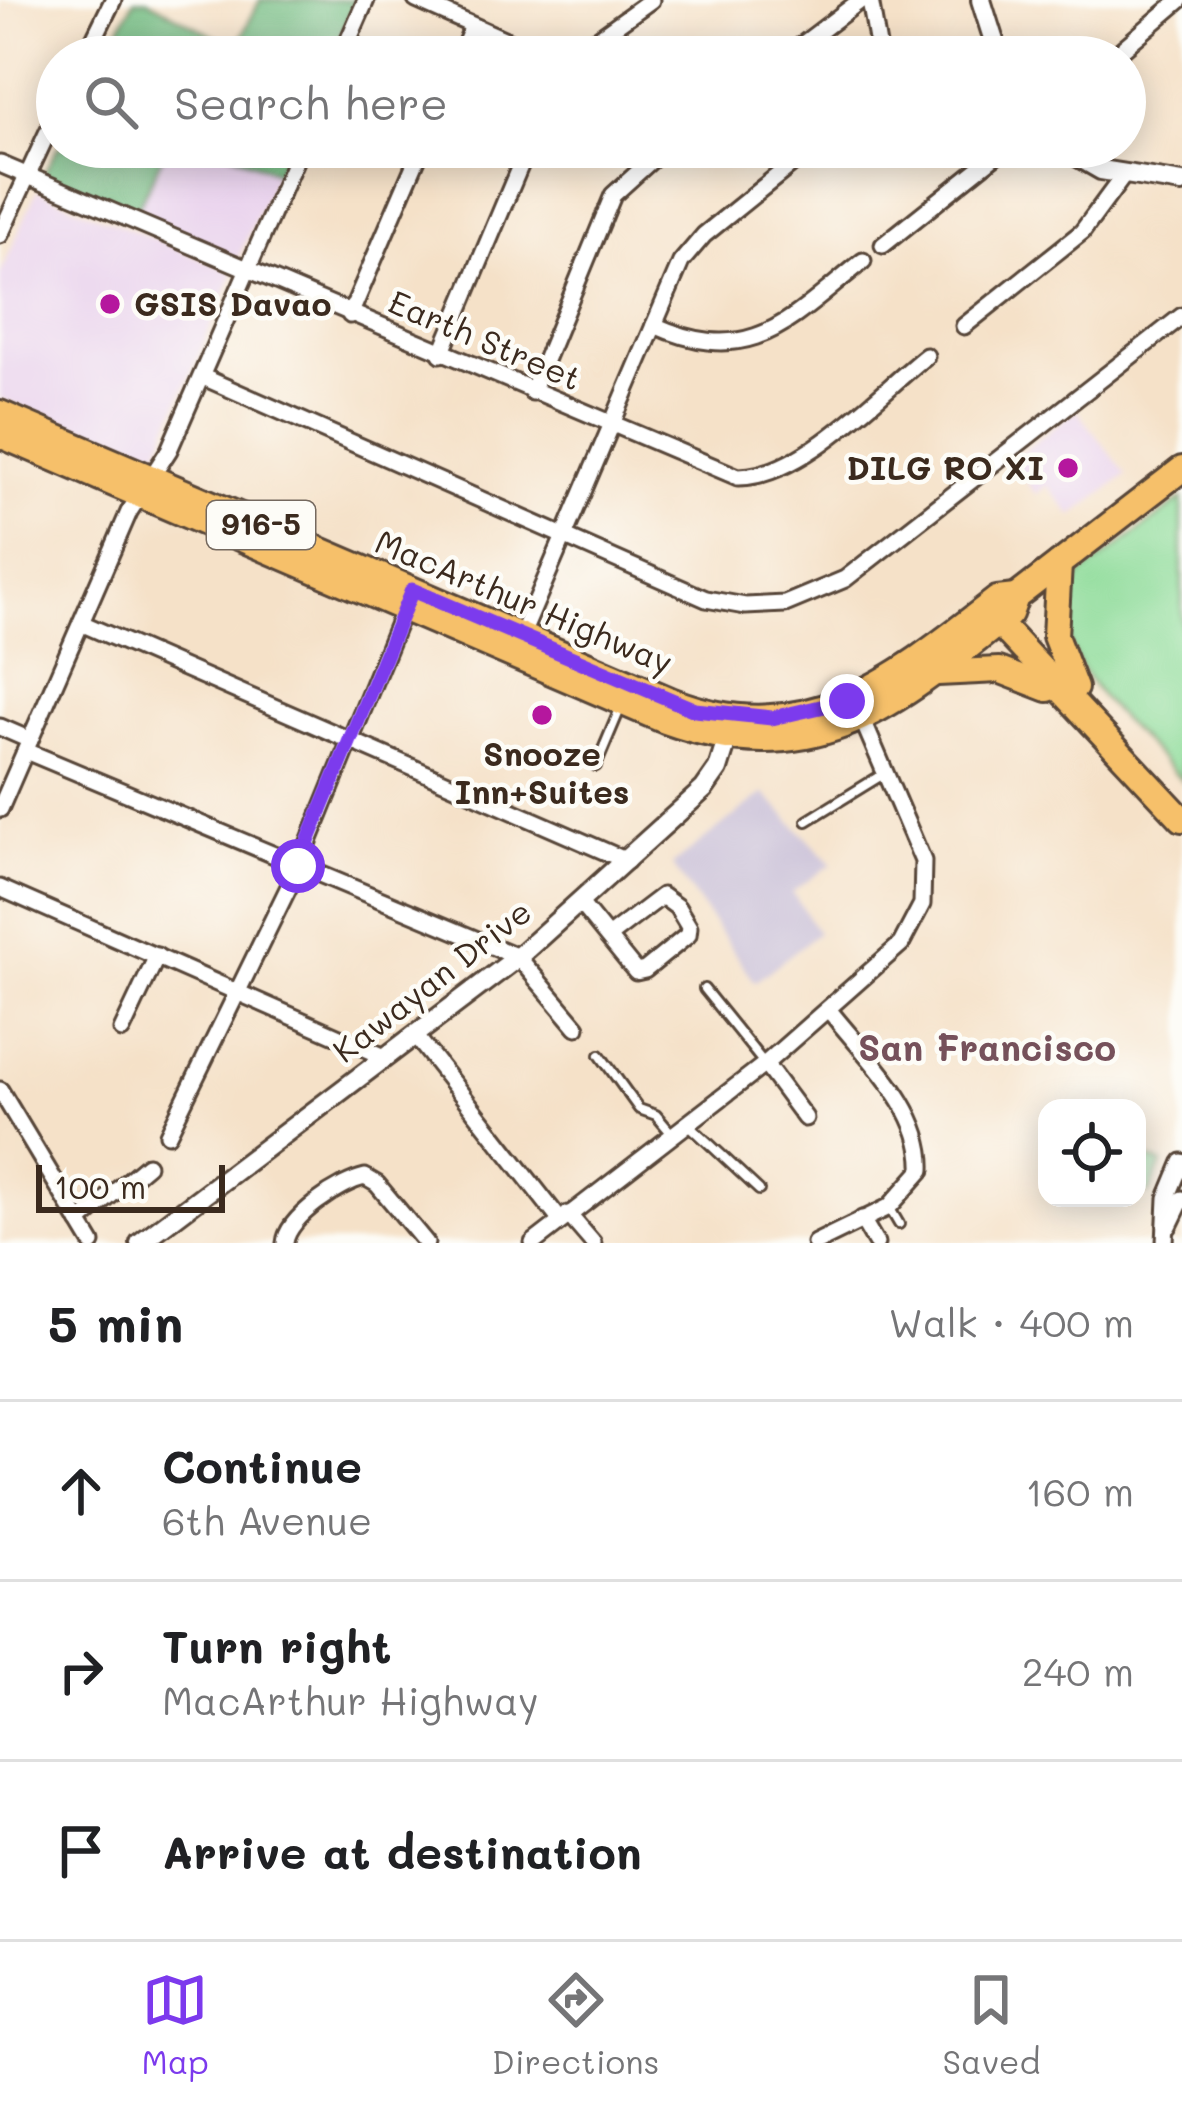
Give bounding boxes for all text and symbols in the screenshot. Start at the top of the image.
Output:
search box [36,36,1146,168]
icon: search [78,69,144,135]
text: Search here [174,73,448,131]
street label: Earth Street [383,279,588,398]
place label: GSIS Davao [134,281,332,324]
marker: GSIS Davao [97,291,123,317]
place label: DILG RO XI [846,445,1044,488]
marker: DILG RO XI [1055,455,1081,481]
road number: 916-5 [207,501,315,549]
street label: MacArthur Highway [369,519,680,684]
route end [820,674,874,728]
marker: Snooze Inn+Suites [529,702,555,728]
place label: Snooze Inn+Suites [455,731,629,812]
route start [271,839,325,893]
street label: Kawayan Drive [323,889,540,1072]
district label: San Francisco [858,1023,1116,1070]
map controls [1038,1099,1146,1207]
button: locate [1038,1099,1146,1207]
scale bar [36,1159,225,1212]
text: 100 m [54,1164,146,1207]
text: 5 min [48,1288,183,1355]
text: Walk · 400 m [888,1296,1134,1347]
text: Continue [162,1436,362,1494]
icon: ahead [48,1458,114,1524]
text: 160 m [1025,1465,1134,1516]
text: 6th Avenue [162,1494,372,1545]
text: Turn right [162,1616,391,1674]
icon: right [48,1638,114,1704]
text: 240 m [1022,1645,1134,1696]
text: MacArthur Highway [162,1674,539,1725]
icon: arrive [48,1818,114,1884]
text: Arrive at destination [162,1822,642,1880]
tab: Map [142,1967,209,2082]
tab: Directions [492,1967,659,2082]
tab: Saved [943,1967,1040,2082]

